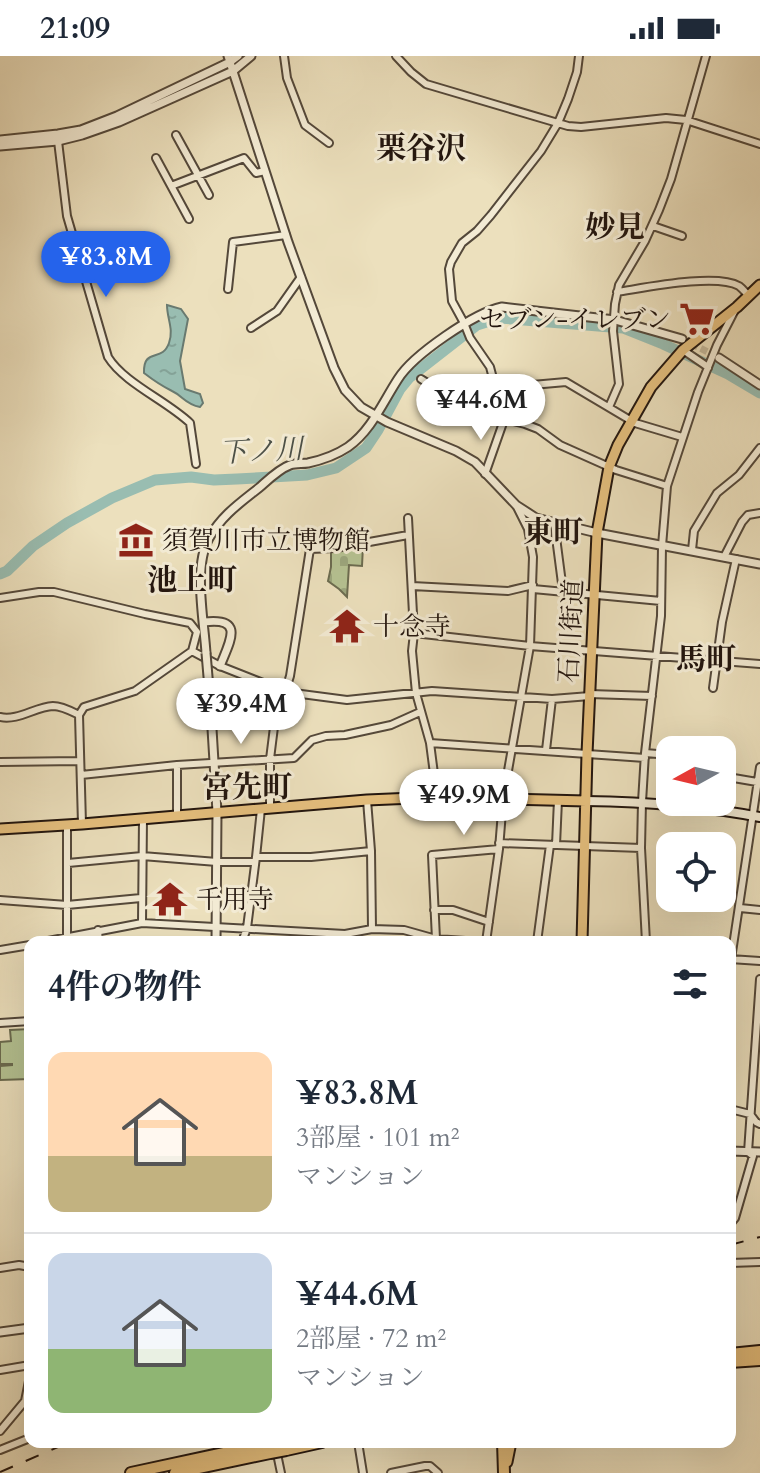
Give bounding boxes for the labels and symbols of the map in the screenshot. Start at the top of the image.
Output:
district label: 栗谷沢 [376,128,466,169]
district label: 妙見 [585,207,645,248]
pin: ¥83.8M [41,231,171,299]
supermarket icon: セブン-イレブン [678,300,716,338]
place label: セブン-イレブン [479,302,671,337]
pin: ¥44.6M [416,374,546,442]
water label: 下ノ川 [218,430,307,472]
district label: 東町 [523,512,583,553]
museum icon: 須賀川市立博物館 [117,521,155,559]
place label: 須賀川市立博物館 [162,523,370,558]
district label: 池上町 [147,560,237,601]
street label: 石川街道 [551,578,591,684]
temple icon: 十念寺 [328,607,366,645]
place label: 十念寺 [373,609,451,644]
district label: 馬町 [676,639,736,680]
pin: ¥39.4M [176,678,306,746]
north arrow [656,736,736,816]
district label: 宮先町 [202,767,292,808]
pin: ¥49.9M [399,769,529,837]
temple icon: 千用寺 [151,880,189,918]
place label: 千用寺 [196,882,274,917]

